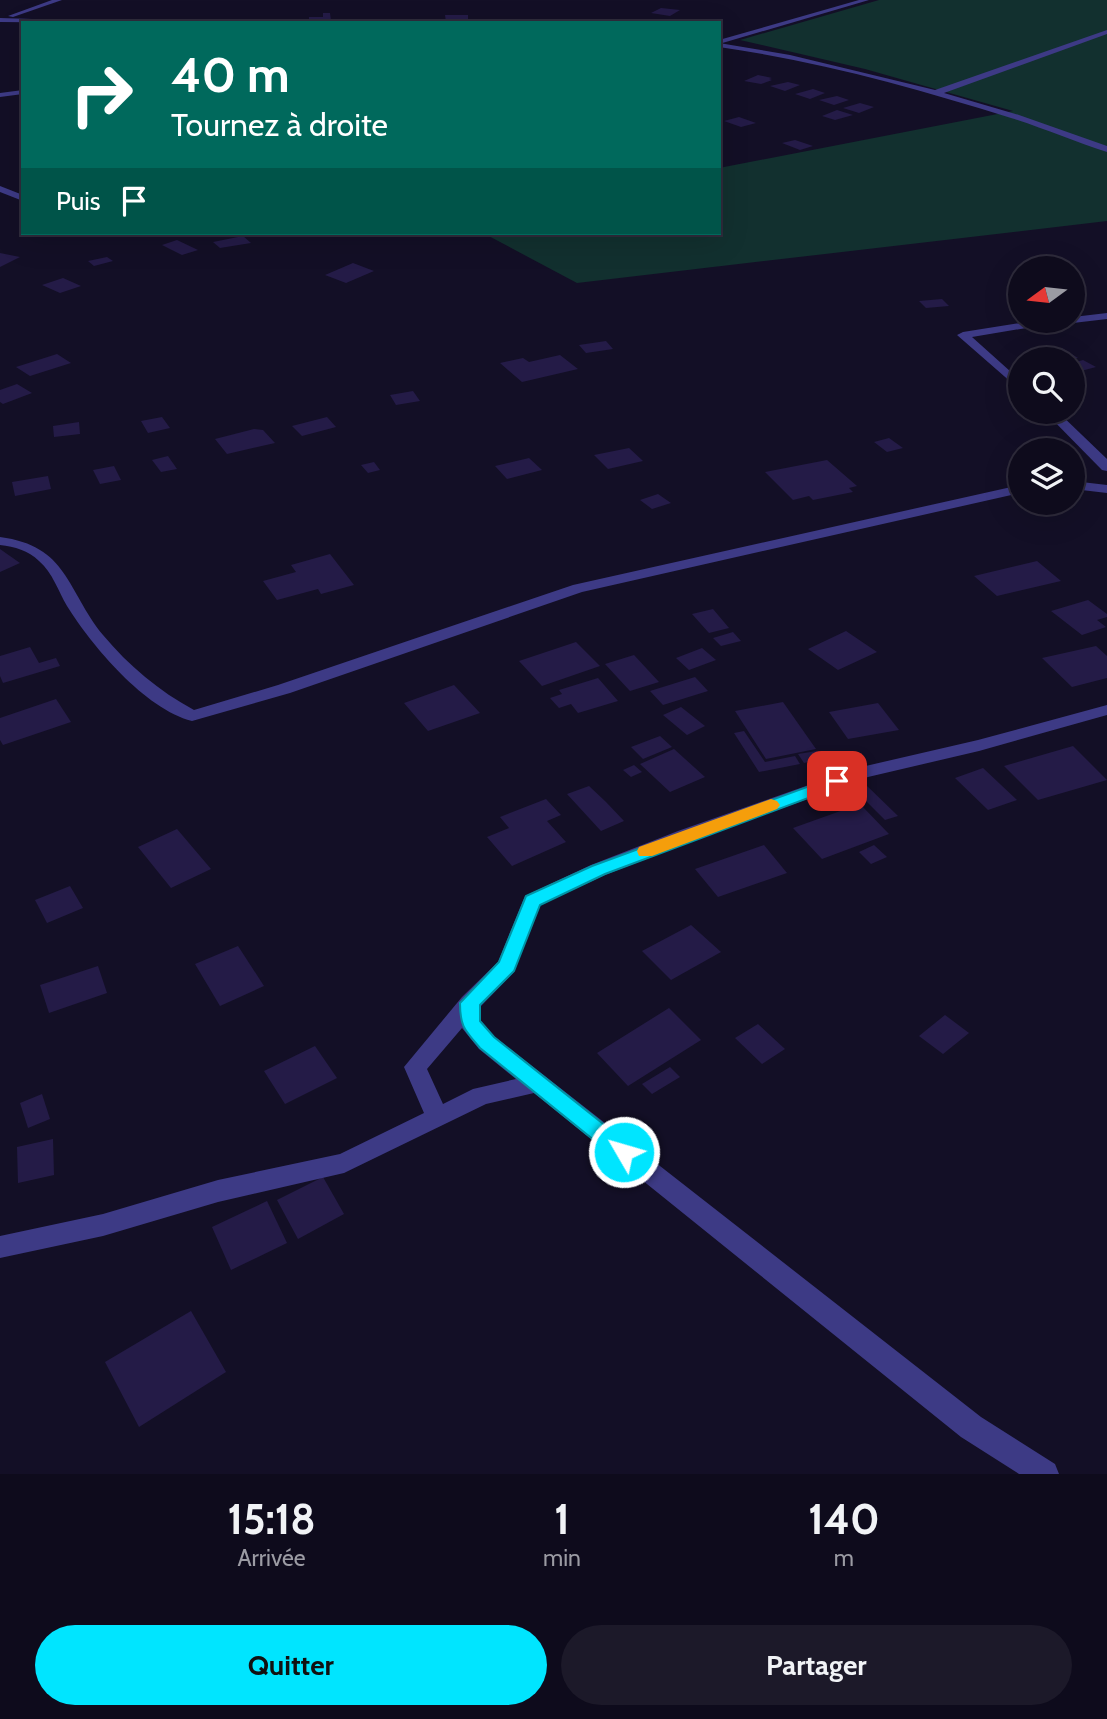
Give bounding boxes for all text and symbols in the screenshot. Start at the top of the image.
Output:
text: 40 m [171,45,290,104]
icon: right [56,49,147,140]
text: Tournez à droite [171,105,388,144]
icon: arrive [115,182,153,220]
text: Puis [56,185,101,217]
north arrow [1008,256,1085,332]
map controls [1008,256,1085,515]
button: search [1008,347,1085,424]
button: layers [1008,438,1085,515]
pin [807,751,867,811]
icon: arrive [818,762,856,800]
position arrow [587,1115,661,1189]
text: 15:18 [227,1493,316,1545]
text: 1 [554,1493,570,1545]
text: 140 [808,1493,880,1545]
text: Arrivée [237,1544,306,1572]
text: min [543,1544,581,1572]
text: m [834,1544,854,1572]
button: Quitter [35,1625,547,1705]
button: Partager [561,1625,1072,1705]

